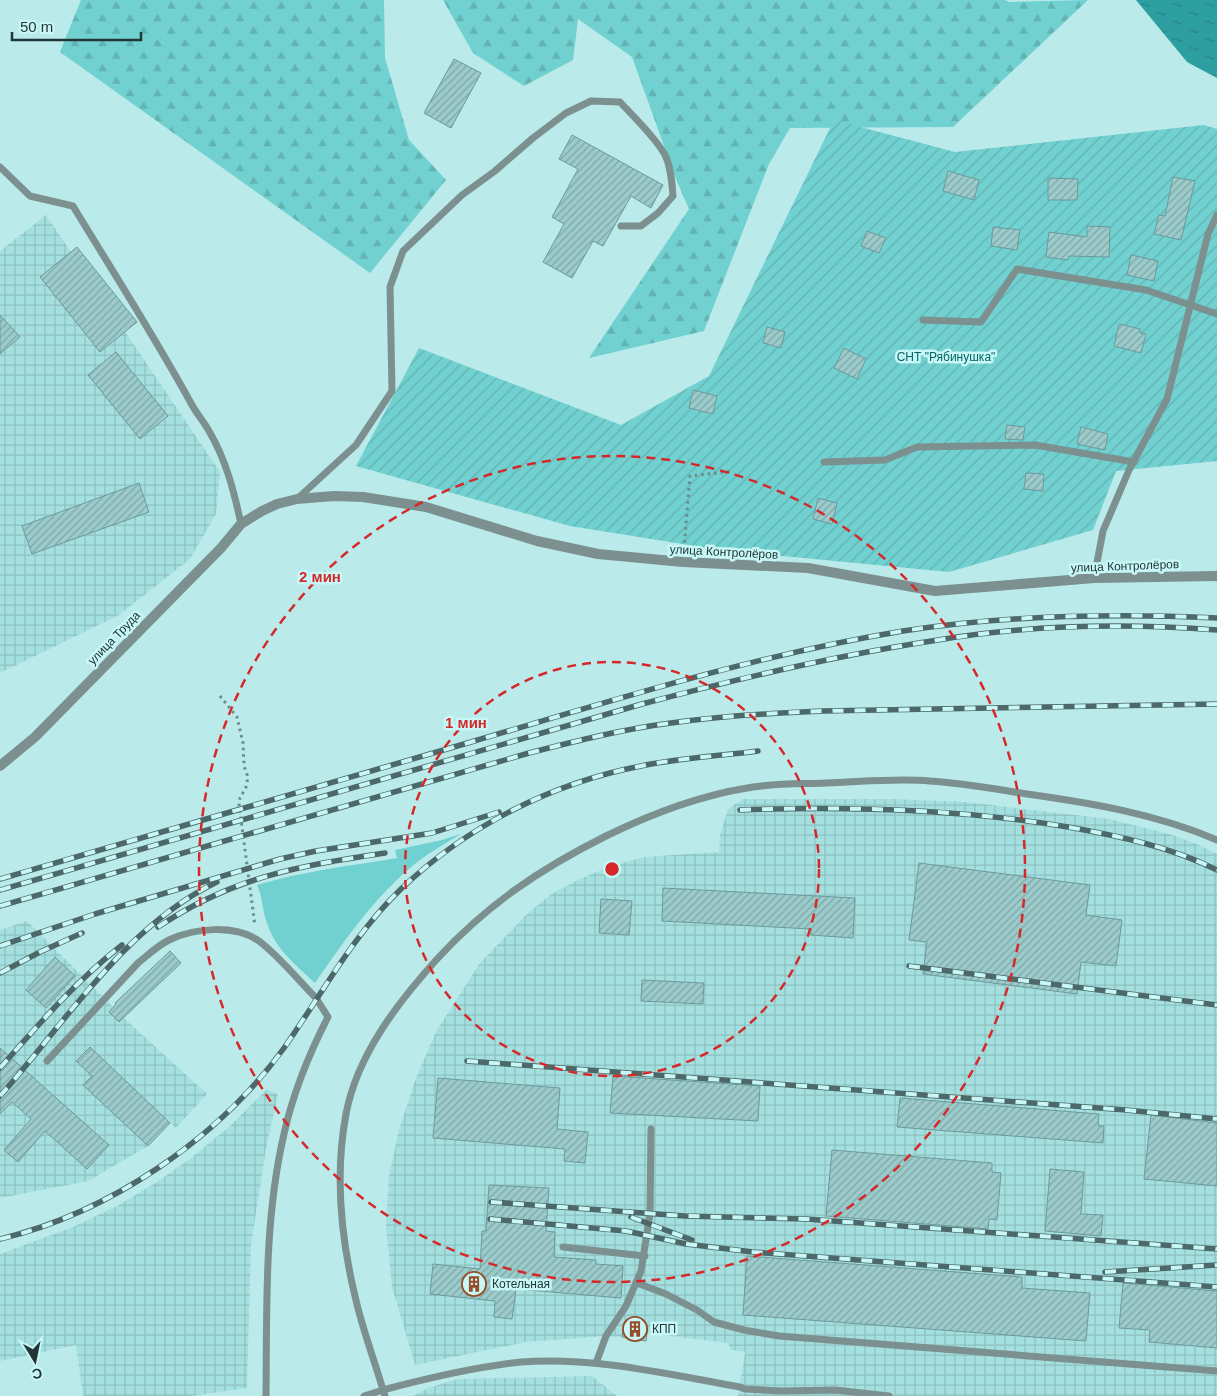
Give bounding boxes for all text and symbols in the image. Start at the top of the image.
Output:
scale bar [12,10,141,42]
text: 50 m [20,18,53,35]
park label: СНТ "Рябинушка" [897,350,995,364]
street label: улица Контролёров [669,542,779,562]
street label: улица Контролёров [1070,557,1180,575]
text: 2 мин [299,568,341,585]
street label: улица Труда [85,608,143,668]
text: 1 мин [445,714,487,731]
centre of rings [603,860,621,878]
building icon: Котельная [461,1271,487,1297]
place label: Котельная [492,1277,550,1291]
building icon: КПП [622,1316,648,1342]
place label: КПП [652,1322,676,1336]
north arrow [10,1336,60,1386]
text: С [31,1365,44,1383]

